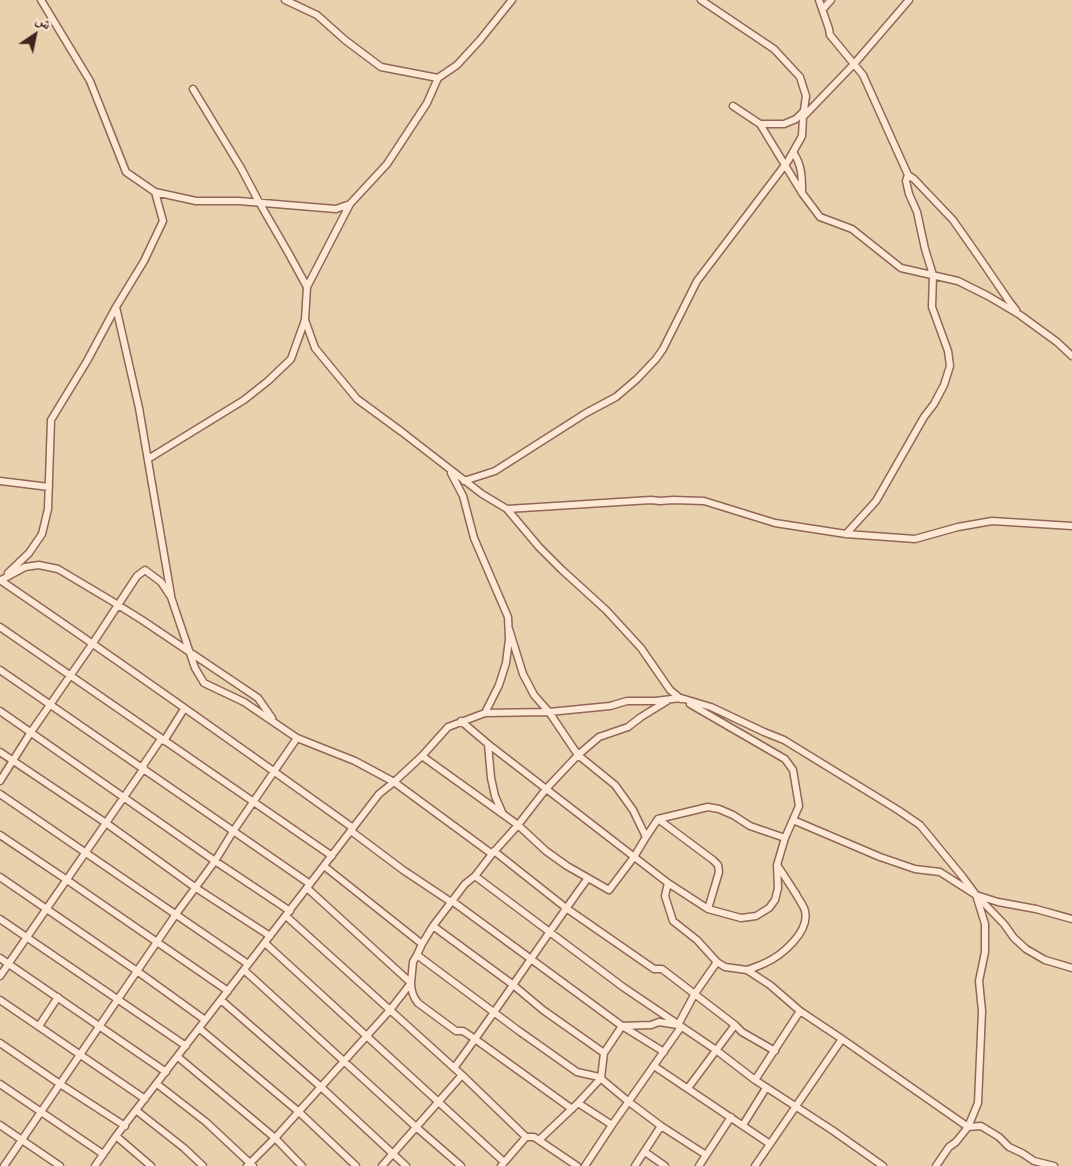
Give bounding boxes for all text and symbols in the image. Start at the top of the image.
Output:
text: ش [32,9,56,35]
north arrow [10,10,60,60]

